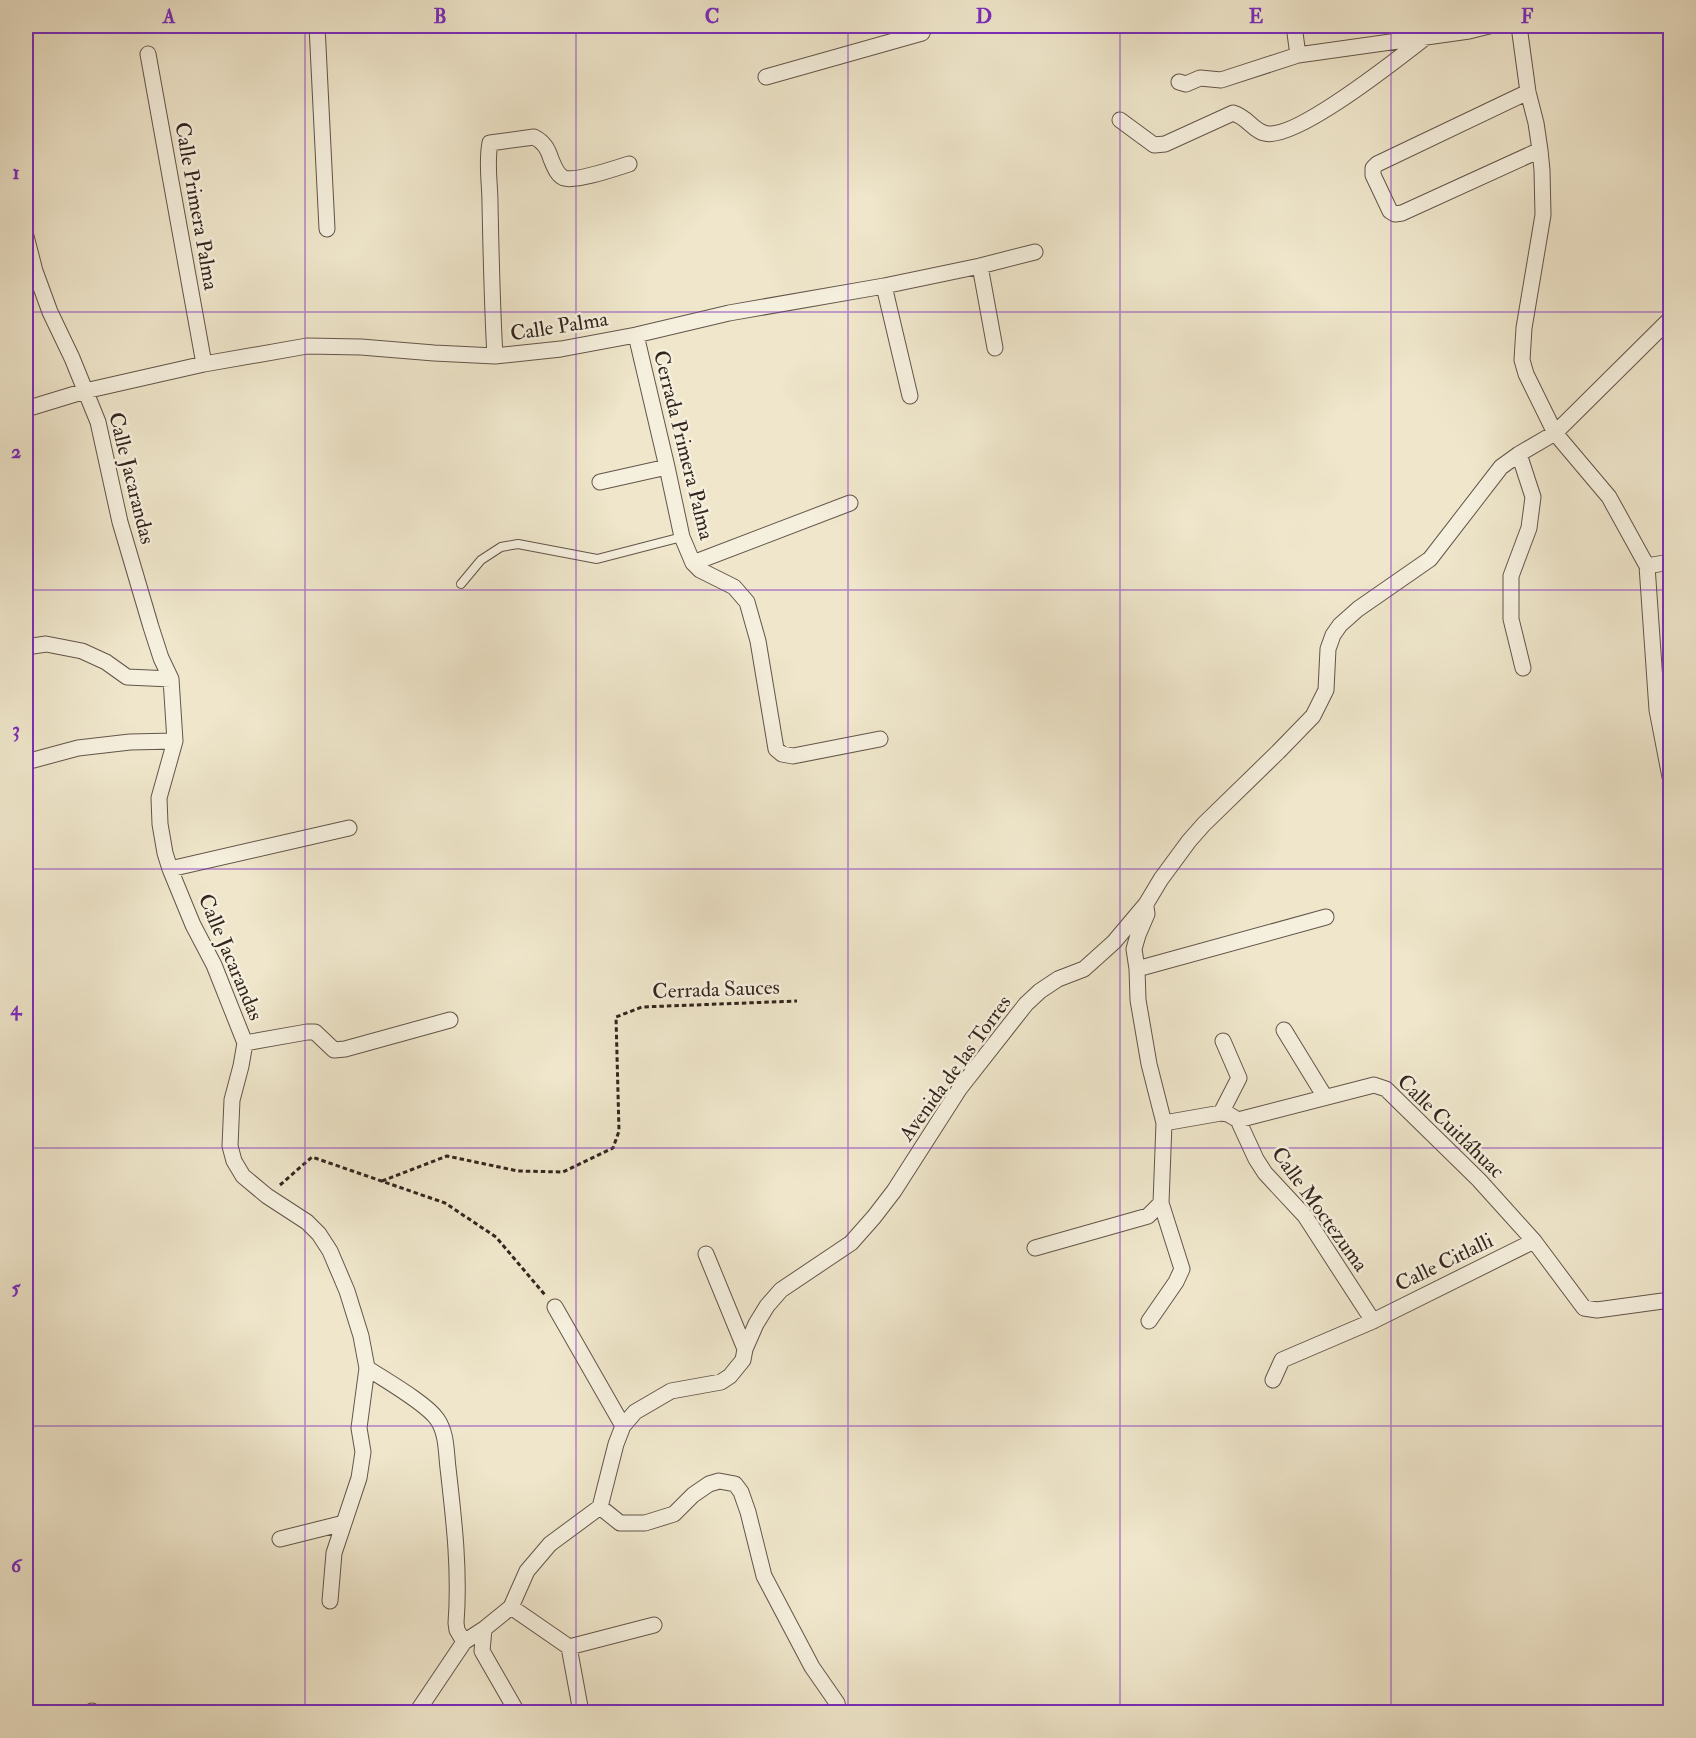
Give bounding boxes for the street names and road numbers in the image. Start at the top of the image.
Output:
street label: Calle Primera Palma [168,120,225,292]
street label: Calle Palma [508,305,610,348]
street label: Cerrada Primera Palma [647,348,720,543]
street label: Calle Jacarandas [102,409,161,547]
street label: Calle Jacarandas [192,890,269,1025]
street label: Cerrada Sauces [652,974,780,1005]
street label: Avenida de las Torres [893,990,1017,1147]
street label: Calle Cuitláhuac [1391,1068,1510,1185]
street label: Calle Moctezuma [1265,1142,1374,1277]
street label: Calle Citlalli [1391,1227,1498,1298]

